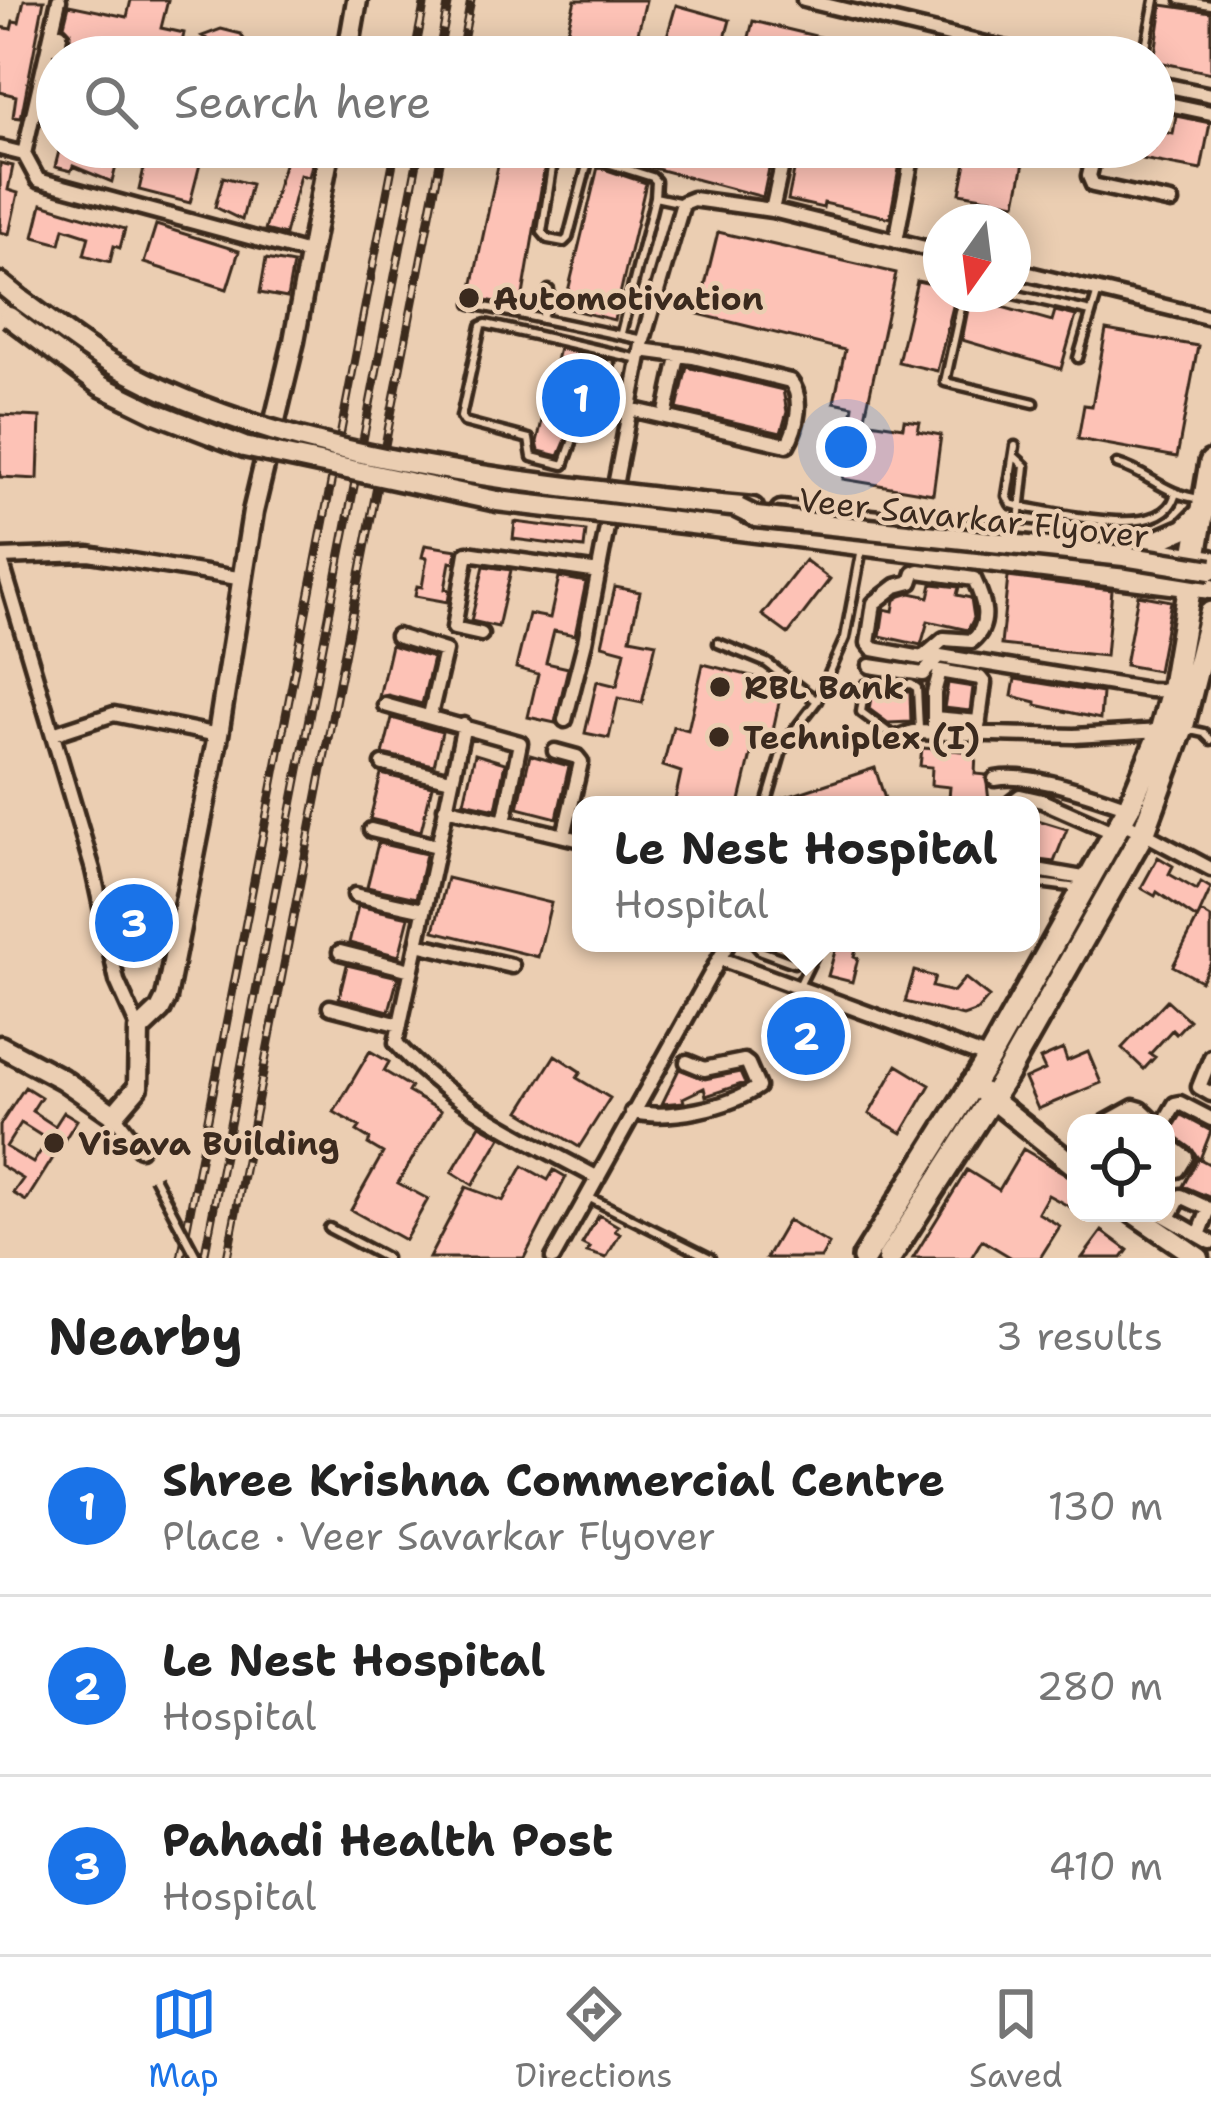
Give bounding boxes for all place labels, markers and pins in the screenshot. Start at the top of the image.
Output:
place label: Automotivation [493,276,764,321]
marker: Automotivation [456,285,482,311]
pin: 1 [542,353,620,443]
place label: RBL Bank [744,665,904,710]
marker: RBL Bank [707,674,733,700]
place label: Techniplex (I) [743,715,980,760]
marker: Techniplex (I) [706,724,732,750]
pin: 3 [95,878,173,968]
pin: 2 [767,991,845,1081]
place label: Visava Building [78,1121,340,1166]
marker: Visava Building [41,1130,67,1156]

